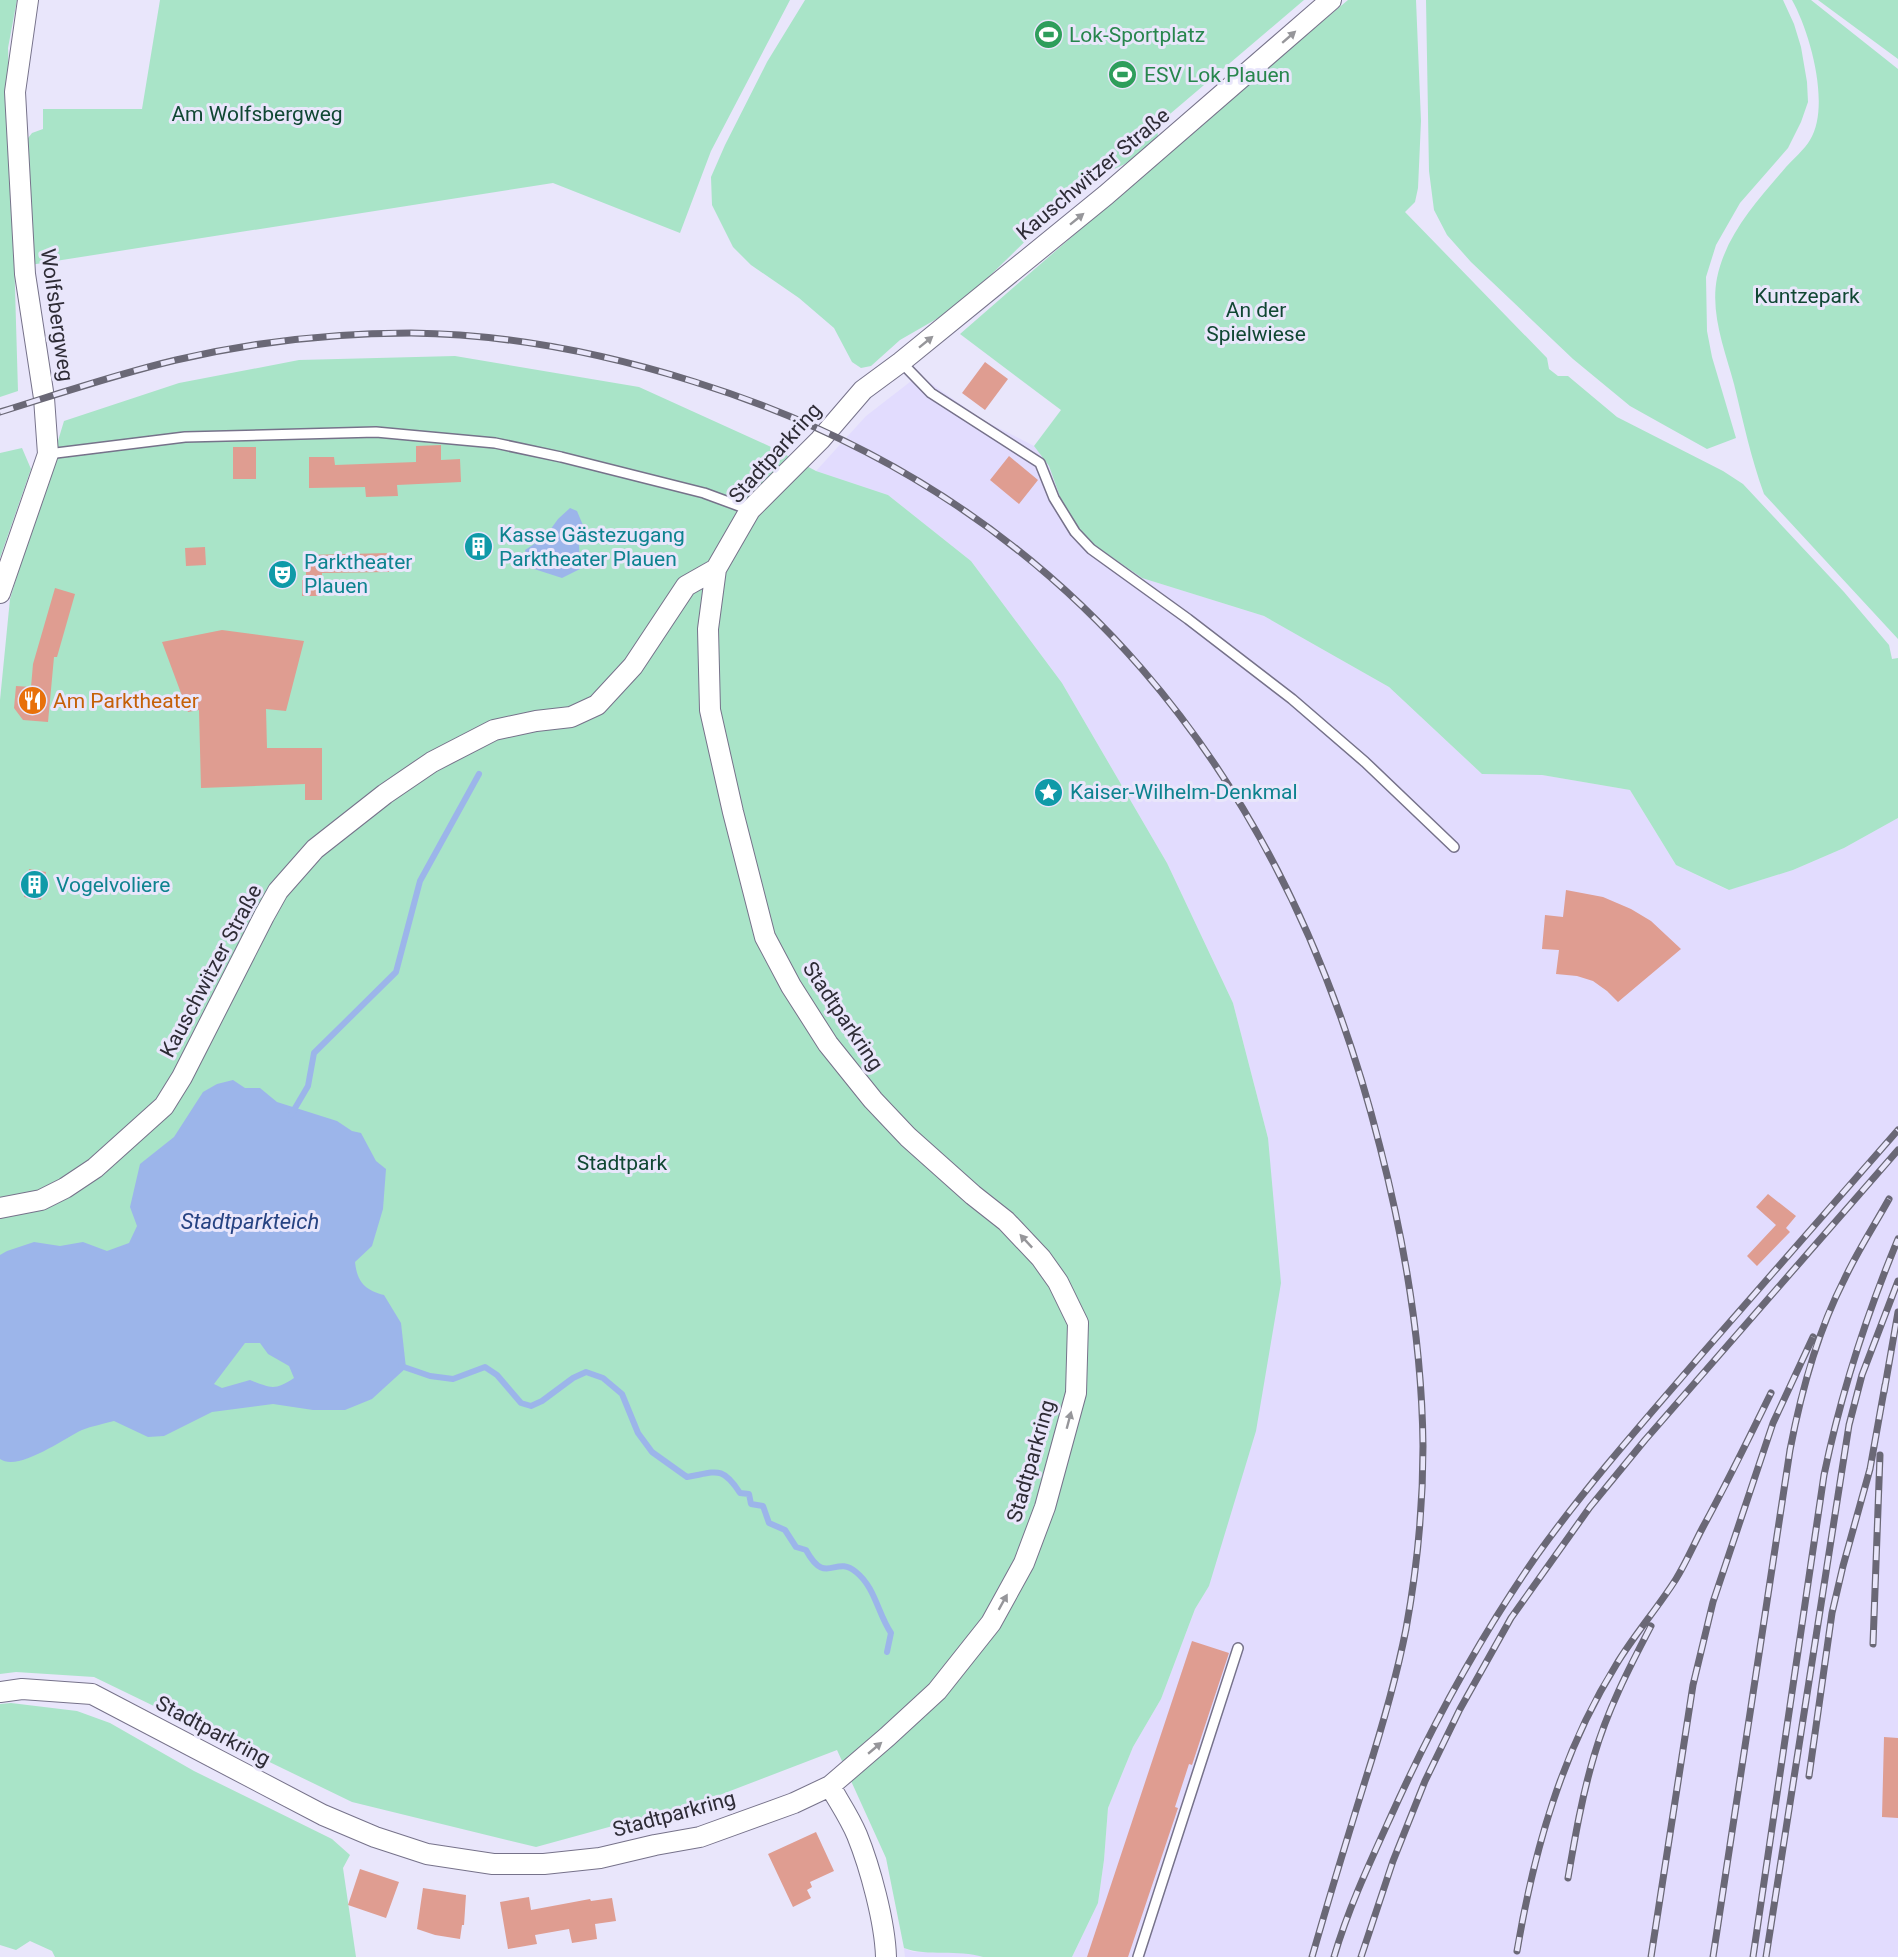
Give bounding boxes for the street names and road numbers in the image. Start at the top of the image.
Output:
street label: Kauschwitzer Straße [1012,103,1174,245]
street label: Wolfsbergweg [36,247,78,383]
street label: Stadtparkring [724,398,826,508]
street label: Kauschwitzer Straße [155,881,267,1061]
street label: Stadtparkring [798,957,888,1075]
street label: Stadtparkring [1002,1397,1060,1525]
street label: Stadtparkring [152,1691,274,1771]
street label: Stadtparkring [610,1786,738,1842]

